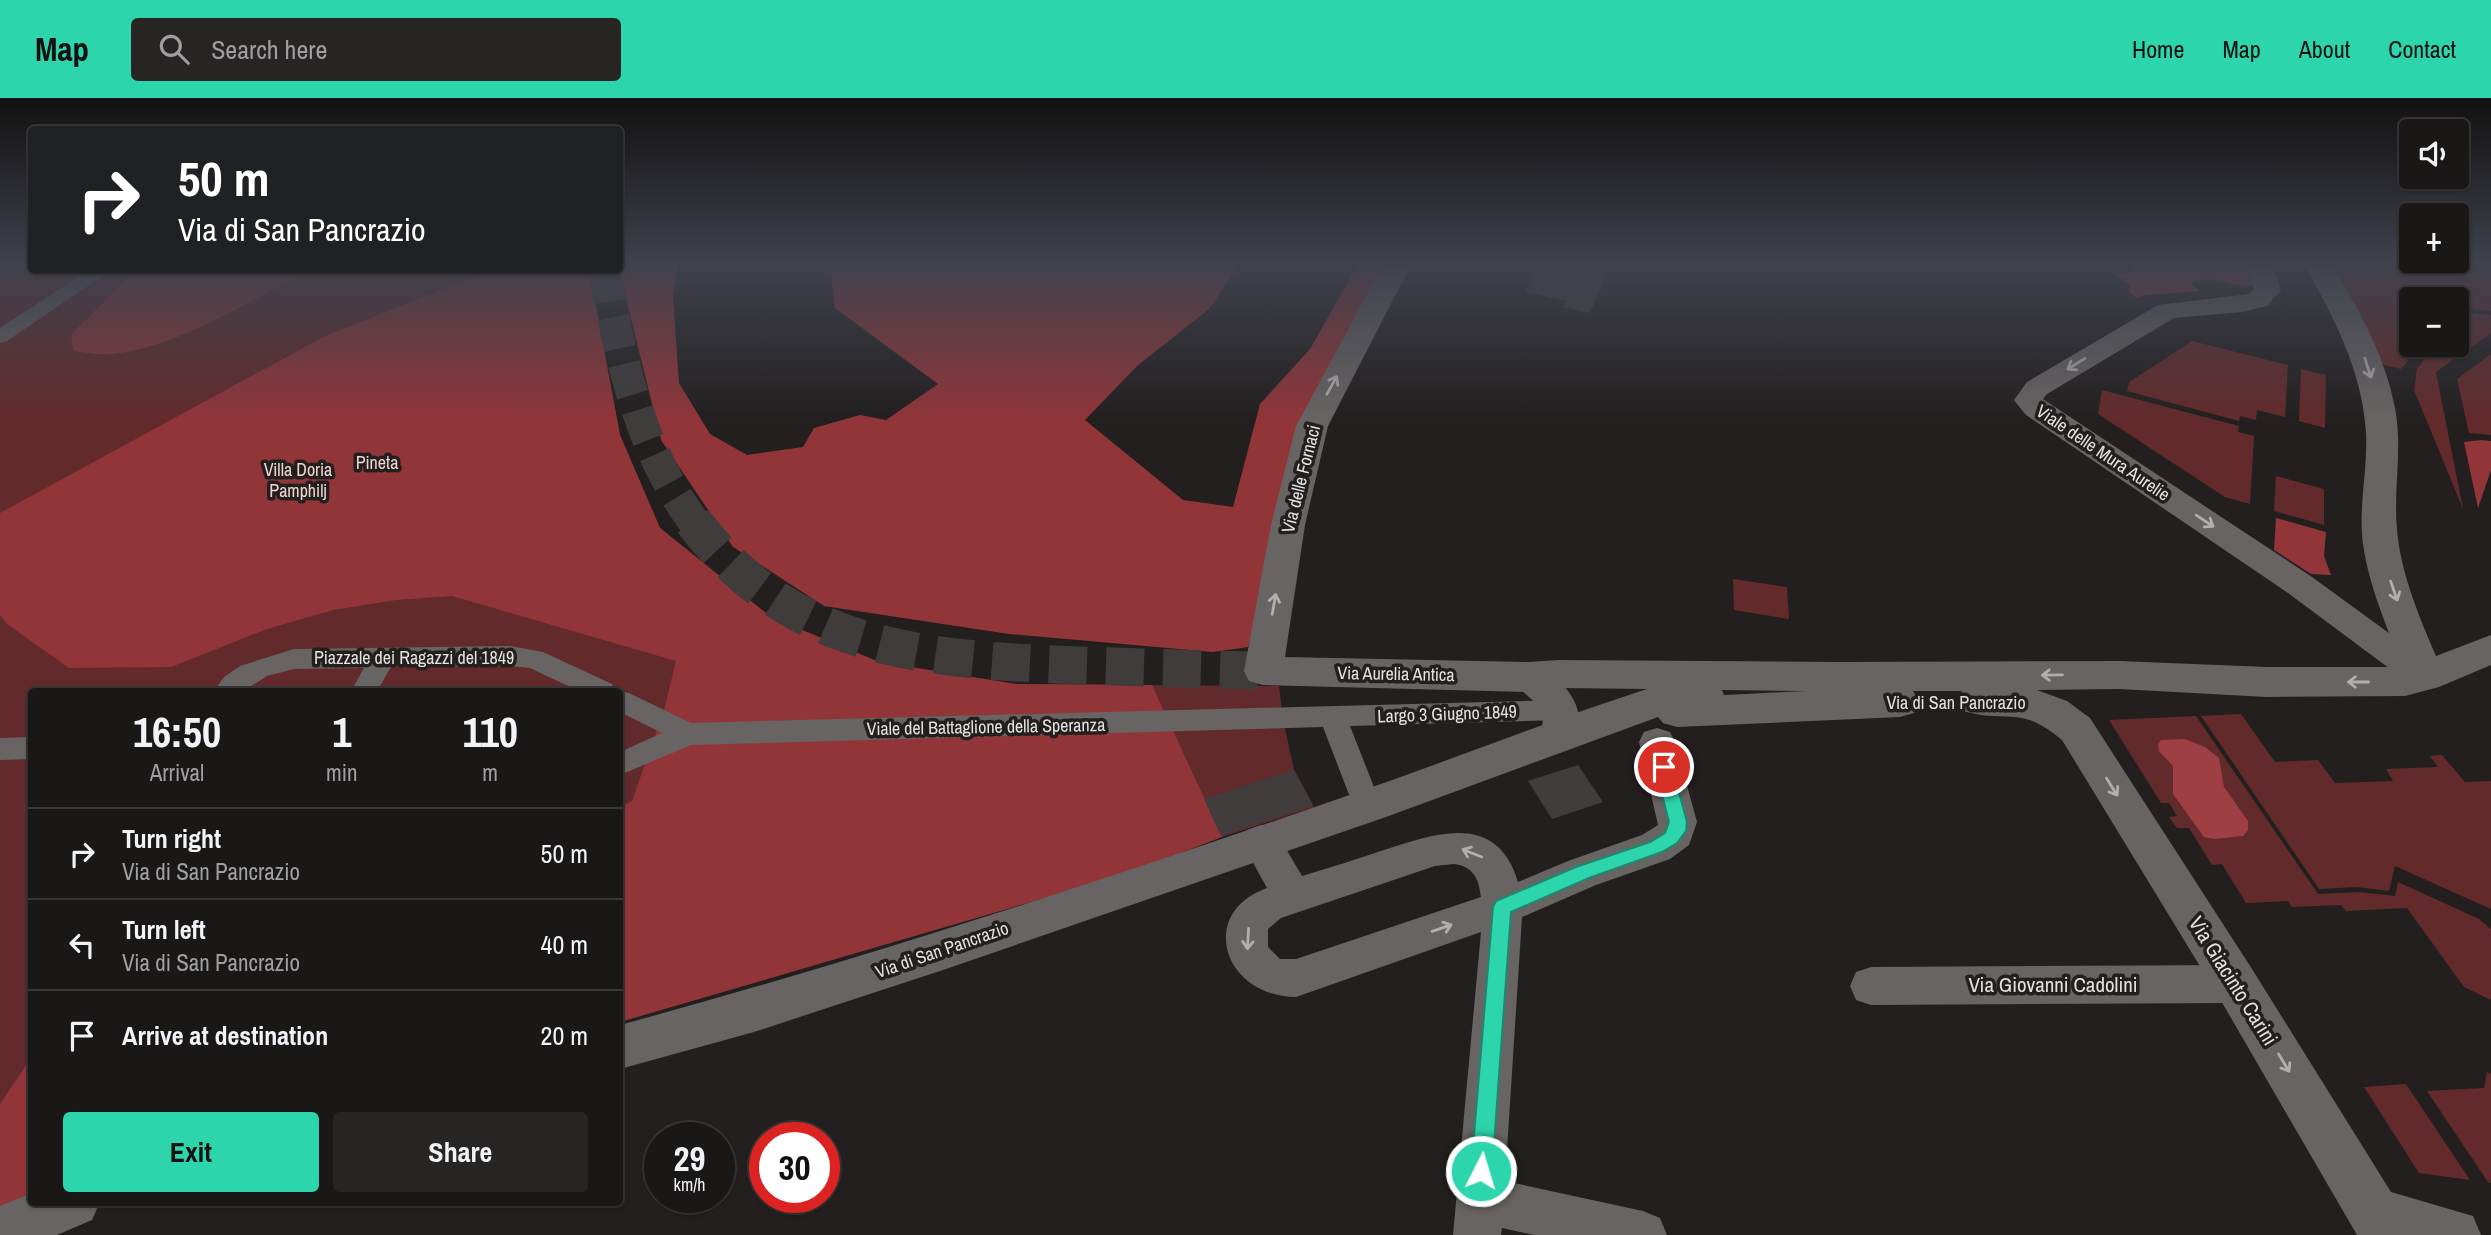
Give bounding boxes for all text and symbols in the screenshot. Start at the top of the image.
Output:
search box [131,18,621,81]
text: Map [35,27,89,71]
icon: search [155,30,193,68]
text: Search here [211,32,327,67]
text: Home [2132,33,2184,65]
text: Map [2222,33,2261,65]
text: About [2299,33,2350,65]
text: Contact [2388,33,2456,65]
map controls [2399,119,2469,357]
button: sound [2399,119,2469,189]
text: 50 m [178,145,270,211]
icon: right [63,154,154,245]
button: + [2399,203,2469,273]
text: Via di San Pancrazio [178,208,426,251]
button: − [2399,287,2469,357]
one-way arrow [2067,356,2086,371]
one-way arrow [2363,356,2376,378]
one-way arrow [1325,376,1339,396]
street label: Viale delle Mura Aurelie [2031,398,2175,507]
street label: Via delle Fornaci [1275,422,1326,536]
park label: Pineta [356,450,398,475]
park label: Villa Doria Pamphilj [264,457,332,503]
one-way arrow [2195,514,2214,529]
one-way arrow [2389,580,2401,602]
one-way arrow [1268,593,1281,616]
street label: Piazzale dei Ragazzi del 1849 [314,645,514,670]
street label: Via Aurelia Antica [1337,660,1455,687]
one-way arrow [2041,668,2064,682]
one-way arrow [2346,675,2369,689]
street label: Via di San Pancrazio [1886,690,2026,715]
street label: Largo 3 Giugno 1849 [1377,699,1517,728]
text: 16:50 [133,704,221,760]
text: 1 [332,704,351,760]
text: 110 [462,704,518,760]
street label: Viale del Battaglione della Speranza [867,712,1105,741]
pin [1634,737,1694,797]
icon: arrive [1645,748,1683,786]
text: Arrival [150,757,204,788]
text: min [326,757,357,788]
text: m [482,757,498,788]
one-way arrow [2105,776,2119,796]
text: Turn right [122,821,221,856]
icon: right [63,835,101,873]
text: 50 m [541,836,588,871]
one-way arrow [1461,846,1483,859]
text: Via di San Pancrazio [122,856,300,887]
street label: Via Giacinto Carini [2182,911,2285,1051]
text: Turn left [122,912,206,947]
street label: Via di San Pancrazio [872,915,1012,984]
one-way arrow [1431,921,1453,934]
icon: left [63,926,101,964]
text: 40 m [541,927,588,962]
one-way arrow [1242,927,1255,950]
text: Via di San Pancrazio [122,947,300,978]
street label: Via Giovanni Cadolini [1968,970,2138,999]
icon: arrive [63,1017,101,1055]
text: Arrive at destination [122,1018,328,1053]
text: 20 m [541,1018,588,1053]
one-way arrow [2277,1053,2291,1073]
button: Exit [63,1112,319,1192]
button: Share [333,1112,588,1192]
speed limit sign: 30 [749,1122,840,1213]
position arrow [1444,1134,1518,1208]
text: 29 [674,1135,705,1182]
text: km/h [674,1172,706,1197]

